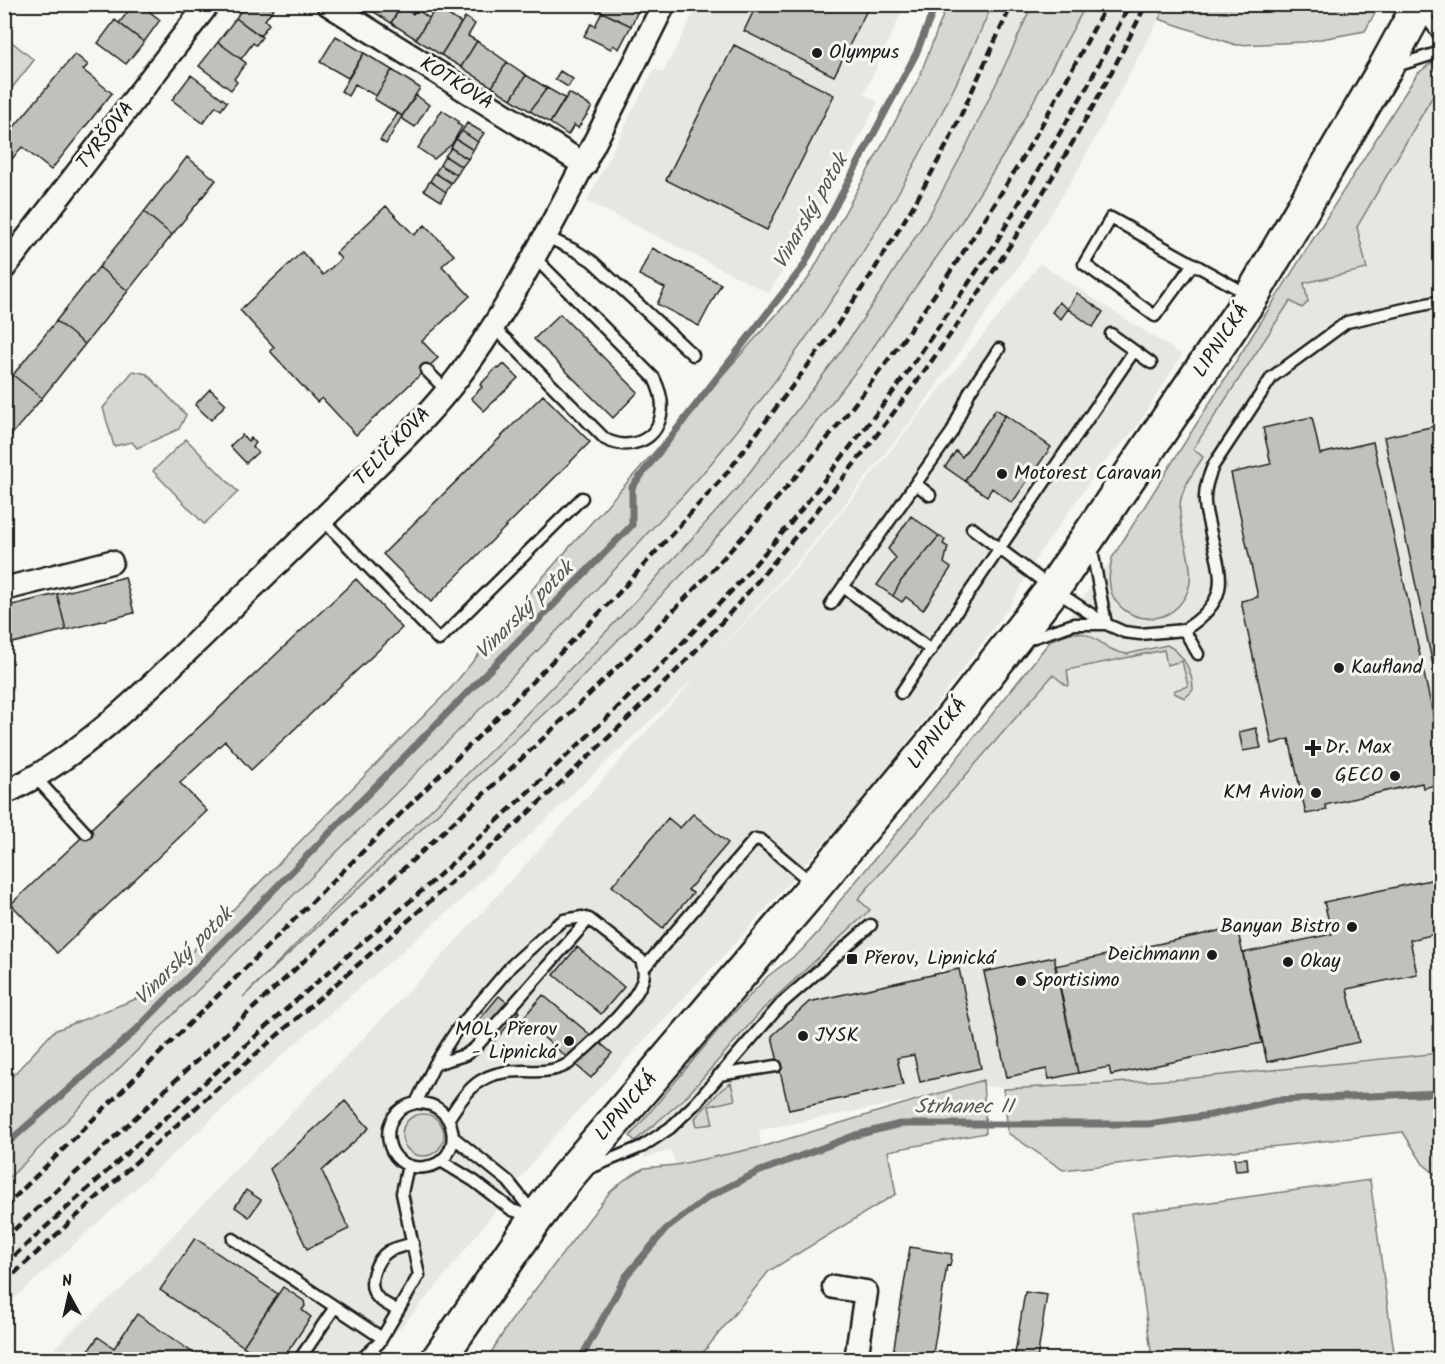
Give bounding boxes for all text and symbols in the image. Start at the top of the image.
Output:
place label: Olympus [829,37,900,69]
marker: Olympus [810,46,824,60]
street label: KOTKOVA [413,49,499,119]
street label: TYRŠOVA [69,95,143,177]
water label: Vinarský potok [765,145,859,276]
street label: LIPNICKÁ [1185,297,1259,385]
street label: TELIČKOVA [347,400,439,494]
place label: Motorest Caravan [1014,458,1161,490]
marker: Motorest Caravan [995,467,1009,481]
water label: Vinarský potok [468,552,584,668]
place label: Kaufland [1351,652,1424,684]
marker: Kaufland [1332,661,1346,675]
street label: LIPNICKÁ [900,691,976,777]
place label: Dr. Max [1325,732,1391,764]
marker: Dr. Max [1306,741,1320,755]
place label: GECO [1335,760,1383,792]
marker: GECO [1388,769,1402,783]
place label: KM Avion [1223,777,1304,809]
marker: KM Avion [1309,786,1323,800]
water label: Vinarský potok [127,898,243,1014]
place label: Banyan Bistro [1220,911,1340,943]
marker: Banyan Bistro [1345,920,1359,934]
place label: Deichmann [1107,939,1200,971]
place label: Přerov, Lipnická [864,943,997,975]
place label: Okay [1300,946,1341,978]
marker: Deichmann [1205,948,1219,962]
marker: Přerov, Lipnická [845,952,859,966]
marker: Okay [1281,955,1295,969]
place label: Sportisimo [1033,965,1120,997]
marker: Sportisimo [1014,974,1028,988]
place label: MOL, Přerov - Lipnická [455,1014,559,1069]
place label: JYSK [815,1020,858,1052]
marker: JYSK [796,1029,810,1043]
marker: MOL, Přerov - Lipnická [562,1034,576,1048]
street label: LIPNICKÁ [587,1065,667,1149]
water label: Strhanec II [915,1091,1017,1124]
north arrow [39,1265,99,1325]
text: N [60,1269,74,1295]

